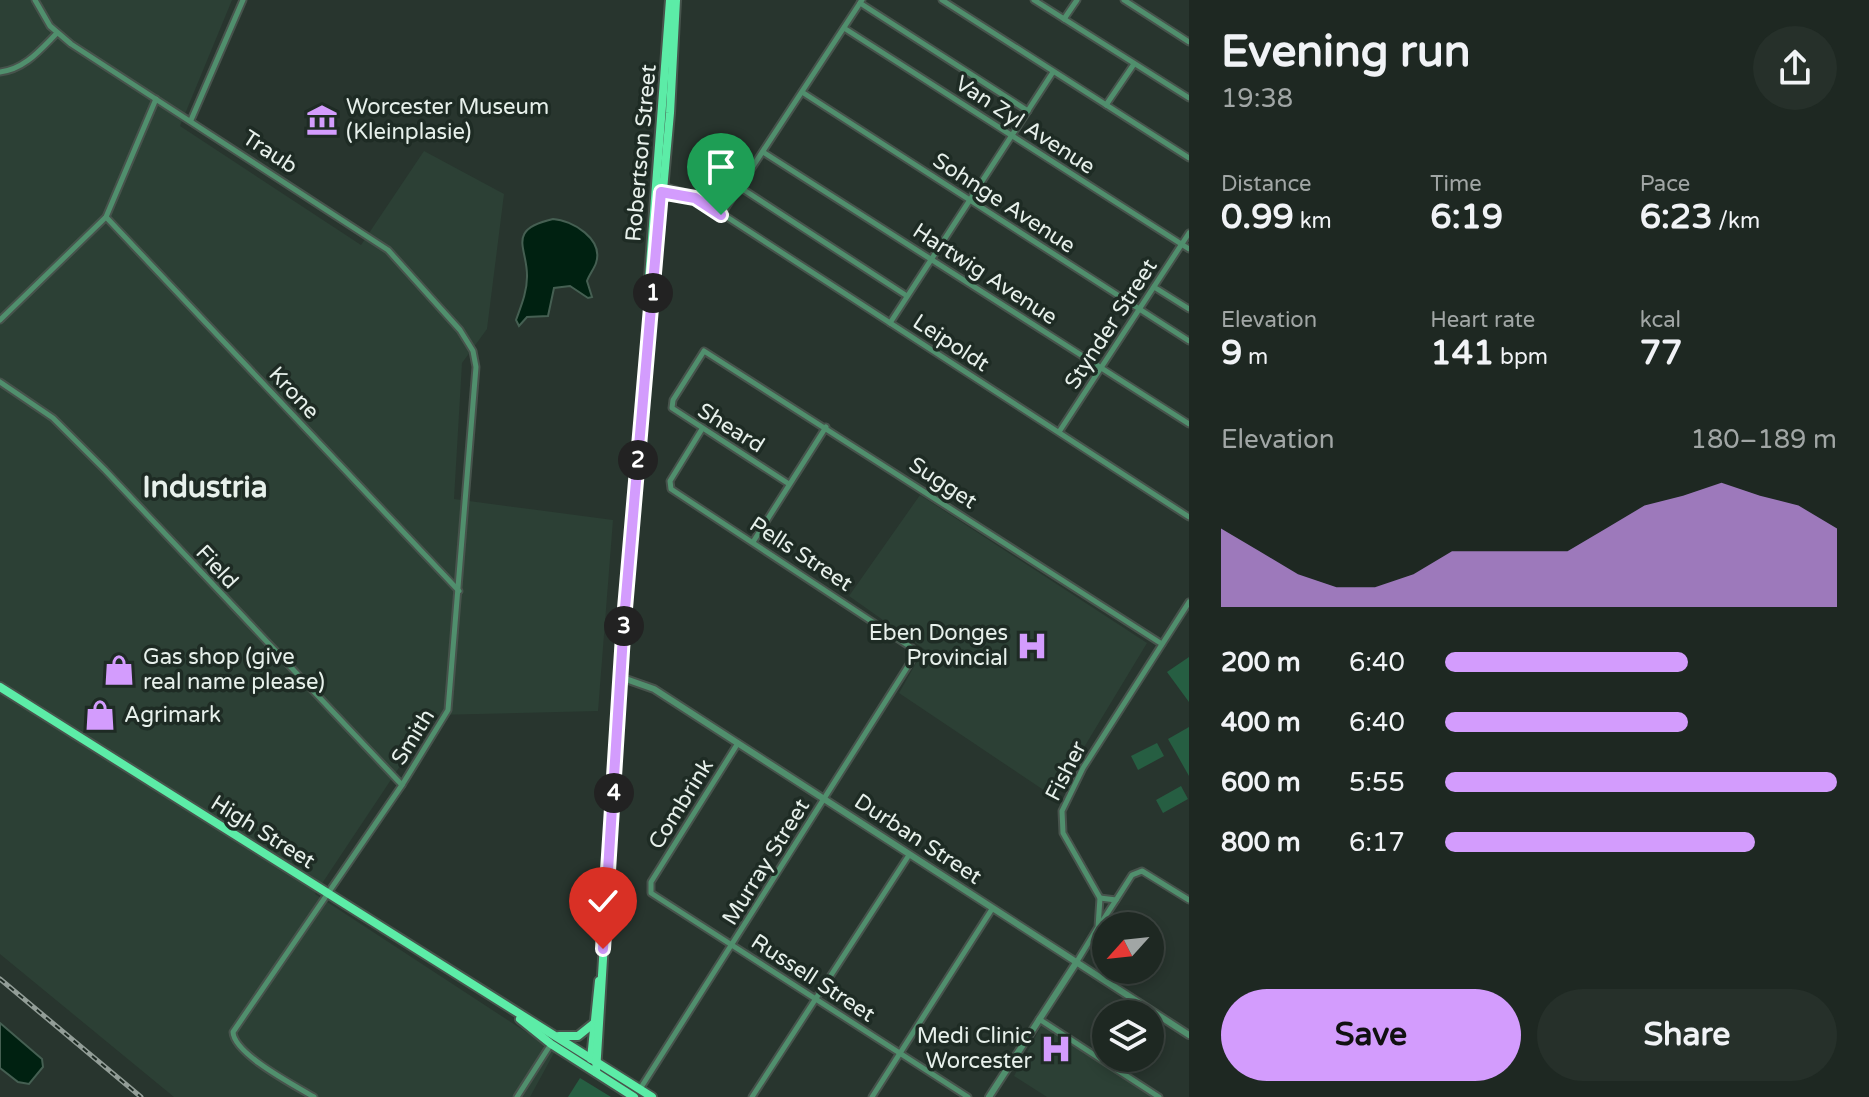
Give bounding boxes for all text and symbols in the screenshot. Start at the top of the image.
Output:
text: Evening run [1221,26,1470,79]
button: share [1753,26,1837,110]
street label: Robertson Street [620,63,662,243]
street label: Van Zyl Avenue [950,70,1100,180]
text: 19:38 [1221,83,1293,114]
place label: Worcester Museum (Kleinplasie) [346,94,549,145]
museum icon: Worcester Museum (Kleinplasie) [305,103,339,137]
street label: Traub [238,125,302,179]
pin [687,133,755,215]
icon: arrive [699,145,743,189]
street label: Sohnge Avenue [928,147,1080,259]
text: Distance [1221,171,1312,197]
text: Time [1430,171,1482,197]
text: Pace [1640,171,1690,197]
text: 0.99 [1221,197,1294,238]
text: 6:19 [1430,197,1503,238]
text: 6:23 [1640,197,1713,238]
text: km [1294,208,1332,234]
text: /km [1713,208,1760,234]
street label: Hartwig Avenue [908,218,1062,330]
street label: Stynder Street [1059,254,1163,394]
pin: 1 [633,273,673,313]
text: 1 [646,280,660,306]
text: Elevation [1221,307,1317,333]
text: Heart rate [1430,307,1535,333]
text: kcal [1640,307,1681,333]
street label: Leipoldt [908,309,994,377]
text: 9 [1221,333,1242,374]
text: 141 [1430,333,1494,374]
text: 77 [1640,333,1682,374]
text: m [1242,344,1268,370]
text: bpm [1494,344,1548,370]
street label: Krone [263,361,325,425]
street label: Sheard [693,397,769,459]
text: Elevation [1221,424,1335,455]
text: 180–189 m [1691,424,1837,455]
pin: 2 [618,440,658,480]
text: 2 [631,447,645,473]
street label: Sugget [904,452,982,514]
district label: Industria [142,469,268,506]
street label: Pells Street [745,511,857,597]
street label: Field [190,540,244,594]
pin: 3 [604,606,644,646]
text: 3 [617,613,631,639]
place label: Eben Donges Provincial [869,620,1008,671]
hospital icon: Eben Donges Provincial [1015,629,1049,663]
place label: Gas shop (give real name please) [143,644,325,695]
text: 200 m [1221,647,1301,678]
text: 6:40 [1349,647,1405,678]
shop icon: Gas shop (give real name please) [102,653,136,687]
shop icon: Agrimark [83,698,117,732]
place label: Agrimark [124,702,221,728]
street label: Smith [386,704,440,770]
text: 400 m [1221,707,1301,738]
text: 6:40 [1349,707,1405,738]
street label: Fisher [1040,736,1092,805]
street label: Combrink [643,754,719,854]
text: 600 m [1221,767,1301,798]
text: 5:55 [1349,767,1405,798]
pin: 4 [594,773,634,813]
text: 4 [607,780,621,806]
street label: Durban Street [850,788,986,890]
street label: High Street [206,790,320,874]
street label: Murray Street [717,794,815,930]
text: 800 m [1221,827,1301,858]
text: 6:17 [1349,827,1405,858]
pin [569,867,637,949]
icon: check [581,879,625,923]
north arrow [1092,912,1164,984]
map controls [1092,912,1164,1072]
street label: Russell Street [746,928,880,1028]
button: Save [1221,989,1521,1081]
button: Share [1537,989,1837,1081]
button: layers [1092,1000,1164,1072]
place label: Medi Clinic Worcester [917,1023,1033,1074]
hospital icon: Medi Clinic Worcester [1039,1032,1073,1066]

